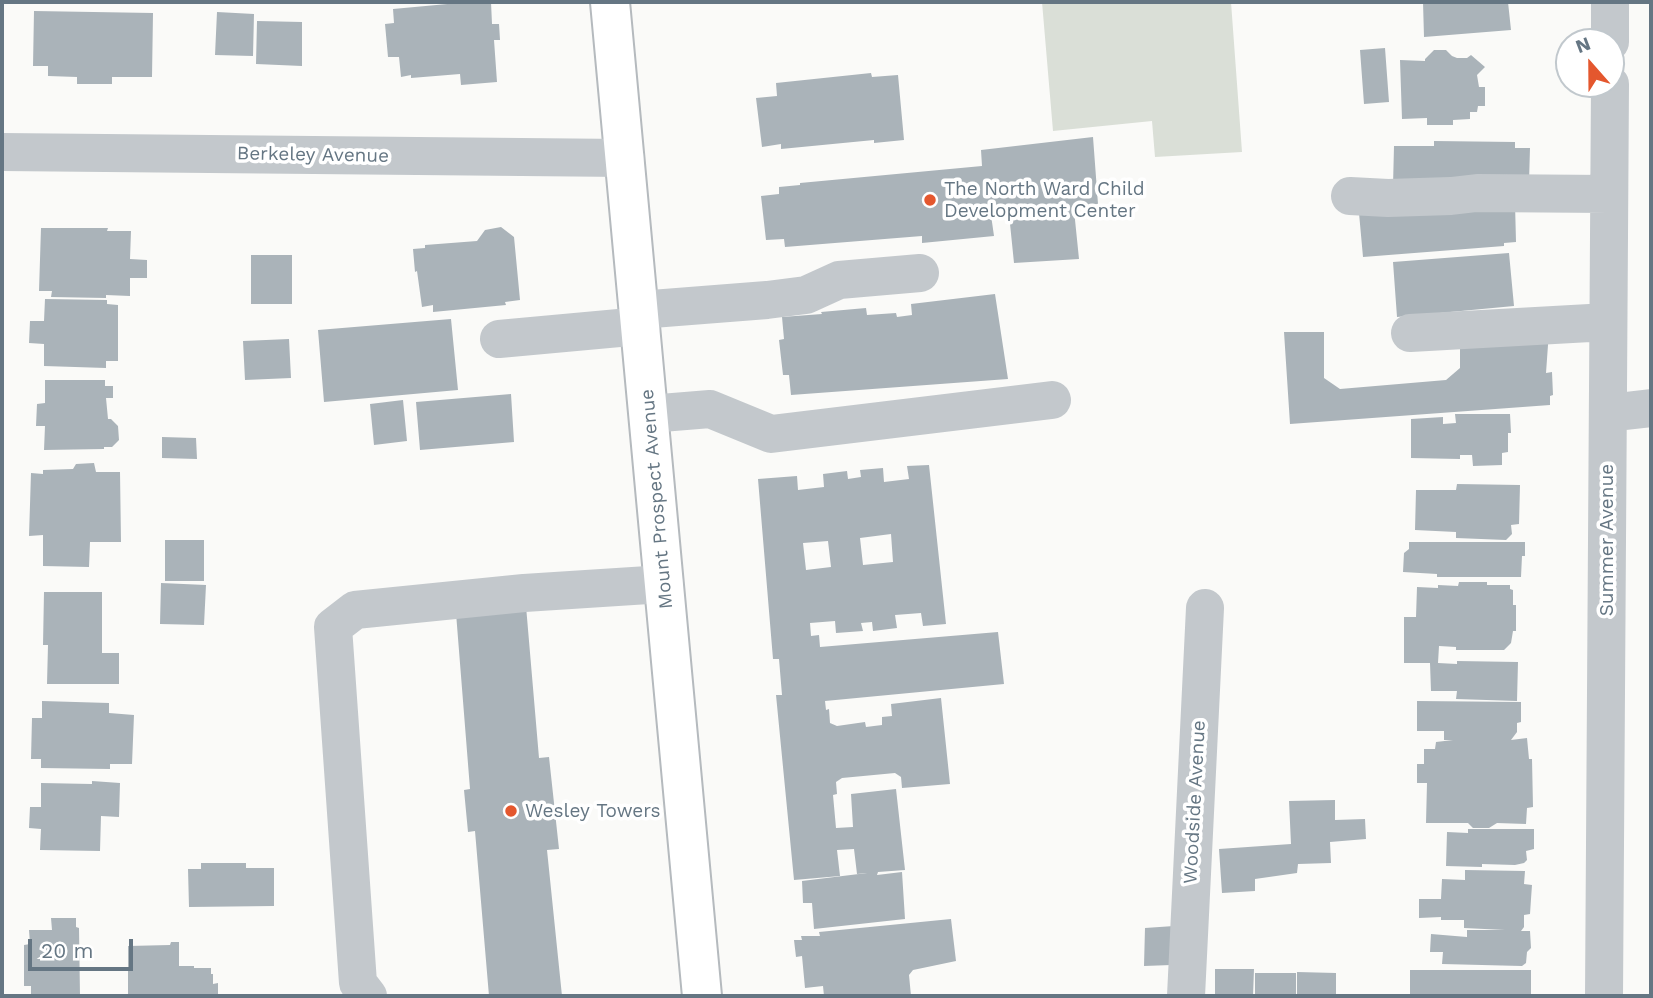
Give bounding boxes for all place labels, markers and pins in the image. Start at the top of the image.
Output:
place label: The North Ward Child Development Center [944,178,1145,222]
marker: The North Ward Child Development Center [922,192,938,208]
place label: Wesley Towers [525,800,661,822]
marker: Wesley Towers [503,803,519,819]

